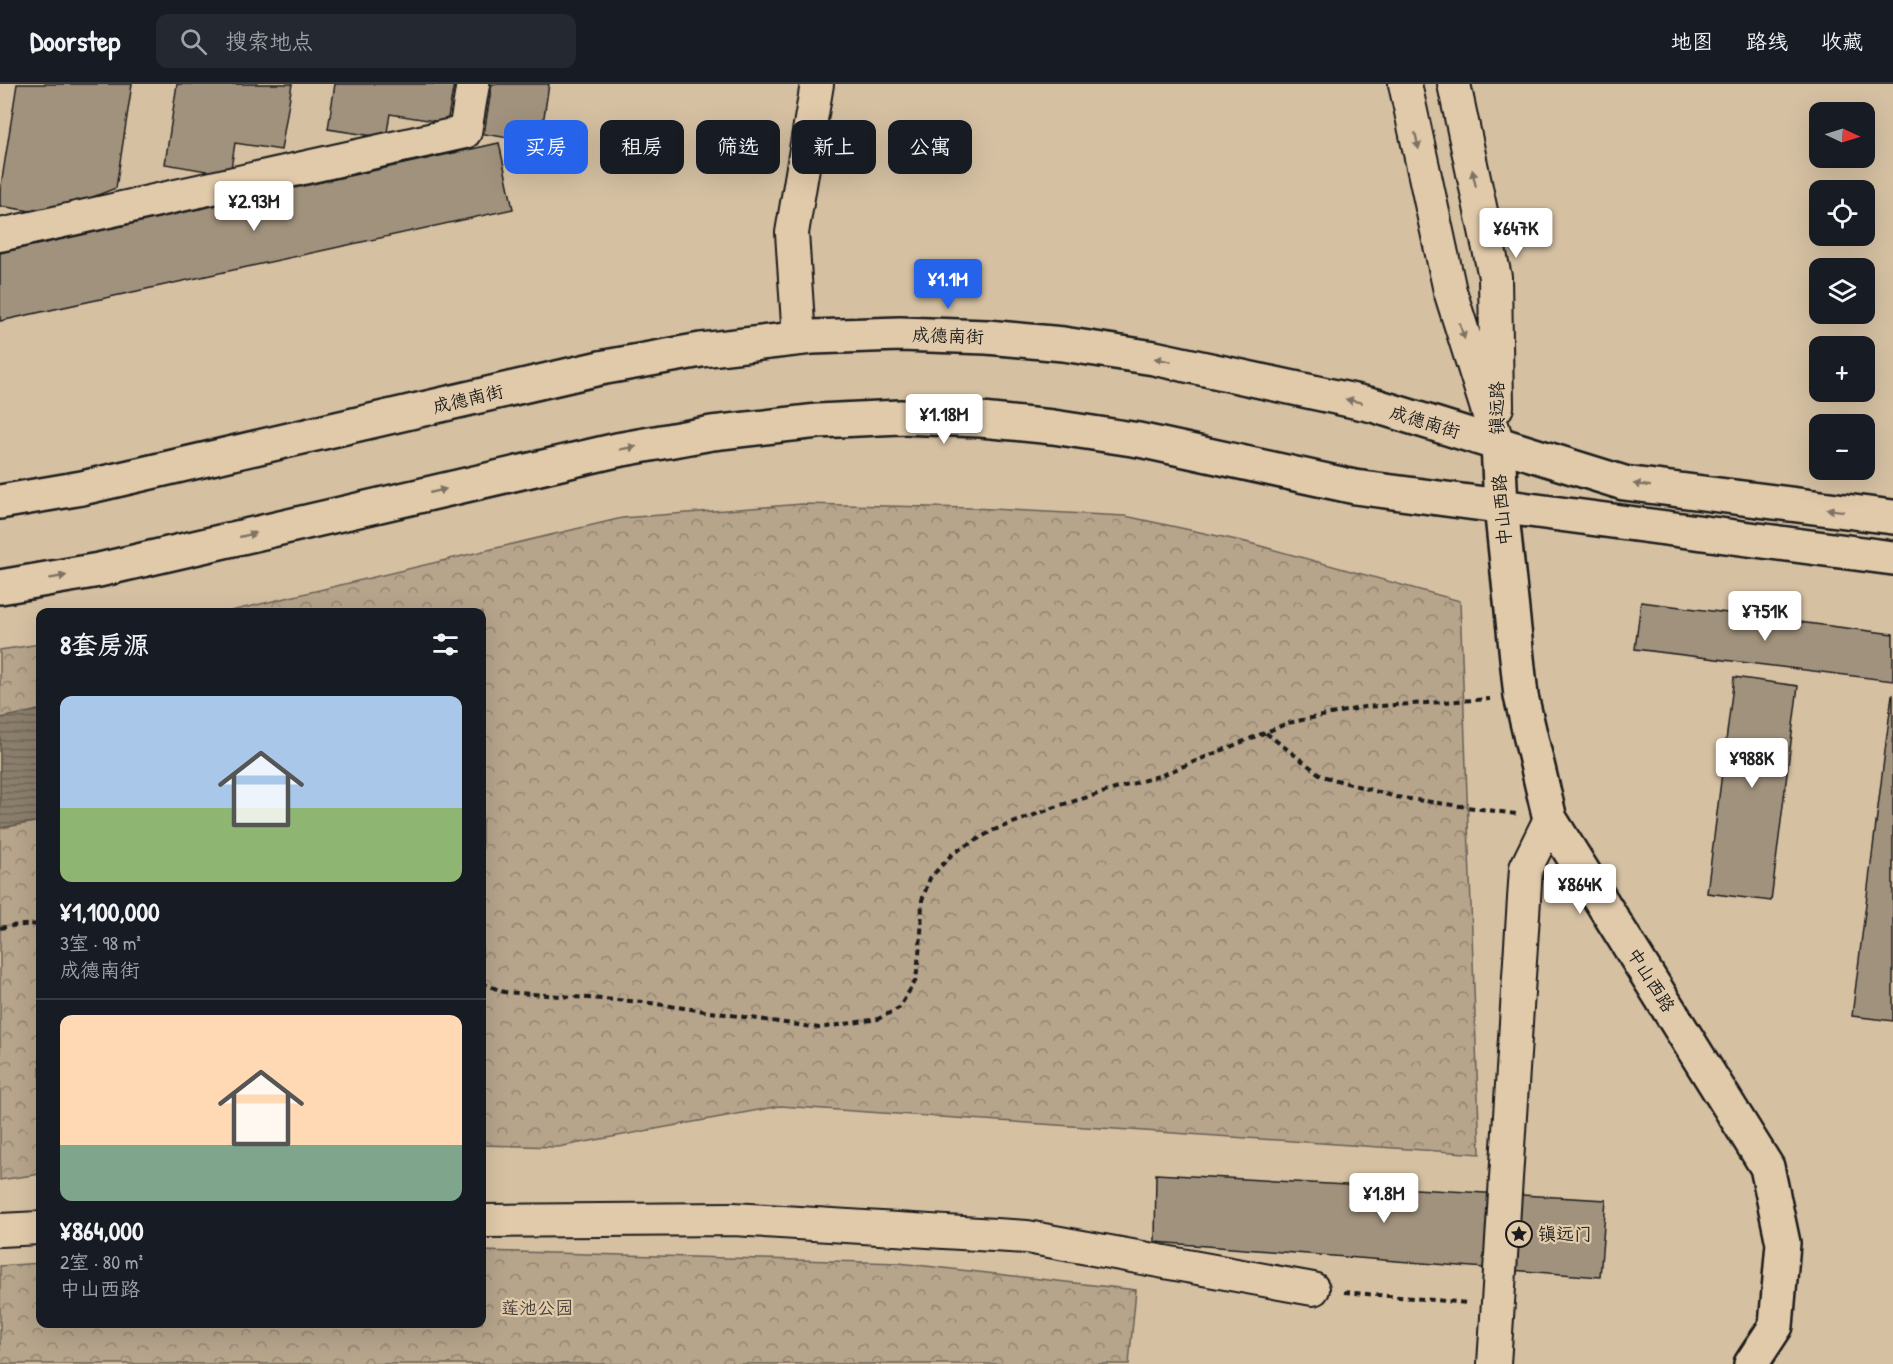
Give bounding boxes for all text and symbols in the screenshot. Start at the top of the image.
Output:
search box [156,14,576,68]
text: Doorstep [30,22,120,60]
icon: search [177,25,210,58]
text: 搜索地点 [225,26,313,56]
text: 地图 [1671,27,1713,56]
text: 路线 [1746,27,1788,56]
text: 收藏 [1821,27,1863,56]
north arrow [1809,102,1875,168]
map controls [1809,102,1875,480]
chip: 买房 [504,120,588,174]
chip: 租房 [600,120,684,174]
chip: 筛选 [696,120,780,174]
chip: 新上 [792,120,876,174]
chip: 公寓 [888,120,972,174]
one-way arrow [1413,132,1423,151]
one-way arrow [1469,168,1478,187]
button: locate [1809,180,1875,246]
pin: ¥2.93M [205,181,303,232]
text: ¥2.93M [228,187,280,214]
pin: ¥647K [1474,208,1558,259]
text: ¥647K [1493,214,1539,241]
button: layers [1809,258,1875,324]
pin: ¥1.1M [906,259,990,310]
text: ¥1.1M [928,265,968,292]
street label: 成德南街 [912,322,984,349]
one-way arrow [1458,322,1467,340]
button: + [1809,336,1875,402]
one-way arrow [1154,355,1173,364]
street label: 成德南街 [430,378,506,419]
street label: 镇远路 [1484,381,1509,435]
pin: ¥1.18M [895,394,993,445]
one-way arrow [1344,396,1363,405]
street label: 成德南街 [1387,399,1463,444]
text: ¥1.18M [920,400,968,427]
button: − [1809,414,1875,480]
one-way arrow [619,443,638,452]
street label: 中山西路 [1486,473,1517,547]
one-way arrow [1632,481,1651,490]
one-way arrow [429,486,447,496]
one-way arrow [1825,505,1844,515]
one-way arrow [239,530,257,540]
one-way arrow [48,572,67,581]
pin: ¥751K [1723,591,1807,642]
text: ¥751K [1742,597,1788,624]
text: 8套房源 [60,627,149,662]
icon: filters [429,628,462,661]
icon: home [207,735,315,843]
pin: ¥988K [1710,738,1794,789]
text: ¥988K [1730,744,1774,771]
pin: ¥864K [1538,864,1622,915]
text: ¥864K [1558,870,1602,897]
text: ¥1,100,000 [60,894,160,929]
text: 3室 · 98 m² [60,929,141,956]
street label: 中山西路 [1622,943,1681,1017]
text: 成德南街 [60,956,140,983]
icon: home [207,1054,315,1162]
pin: ¥1.8M [1342,1173,1426,1224]
text: ¥1.8M [1363,1179,1405,1206]
text: ¥864,000 [60,1213,144,1248]
place icon: 镇远门 [1504,1219,1534,1249]
place label: 镇远门 [1538,1221,1592,1246]
text: 2室 · 80 m² [60,1248,143,1275]
text: 中山西路 [60,1275,140,1302]
park label: 莲池公园 [501,1295,573,1320]

